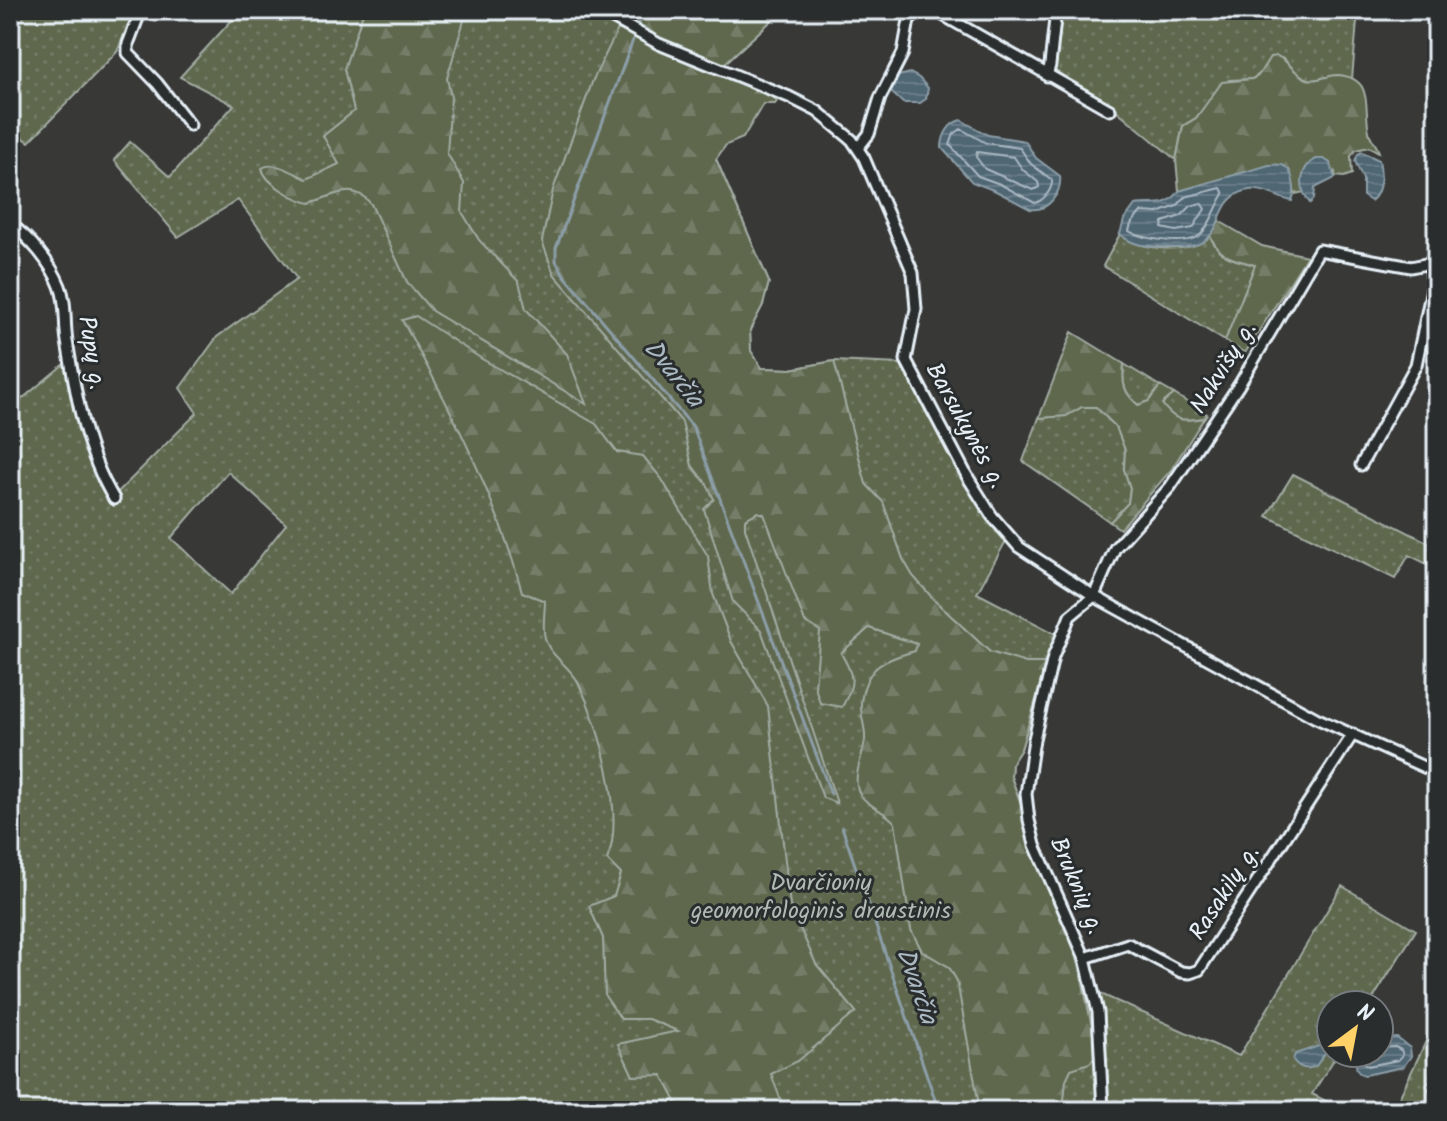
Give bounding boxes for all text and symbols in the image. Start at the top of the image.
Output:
street label: Pupų g. [66,313,116,393]
street label: Nakvišų g. [1180,314,1268,422]
water label: Dvarčia [632,330,715,419]
street label: Barsukynės g. [914,356,1016,496]
street label: Bruknių g. [1038,831,1114,941]
street label: Rasakilų g. [1179,837,1271,949]
park label: Dvarčionių geomorfologinis draustinis [690,864,951,931]
water label: Dvarčia [883,942,949,1032]
north arrow [1315,989,1395,1069]
text: N [1349,996,1380,1033]

